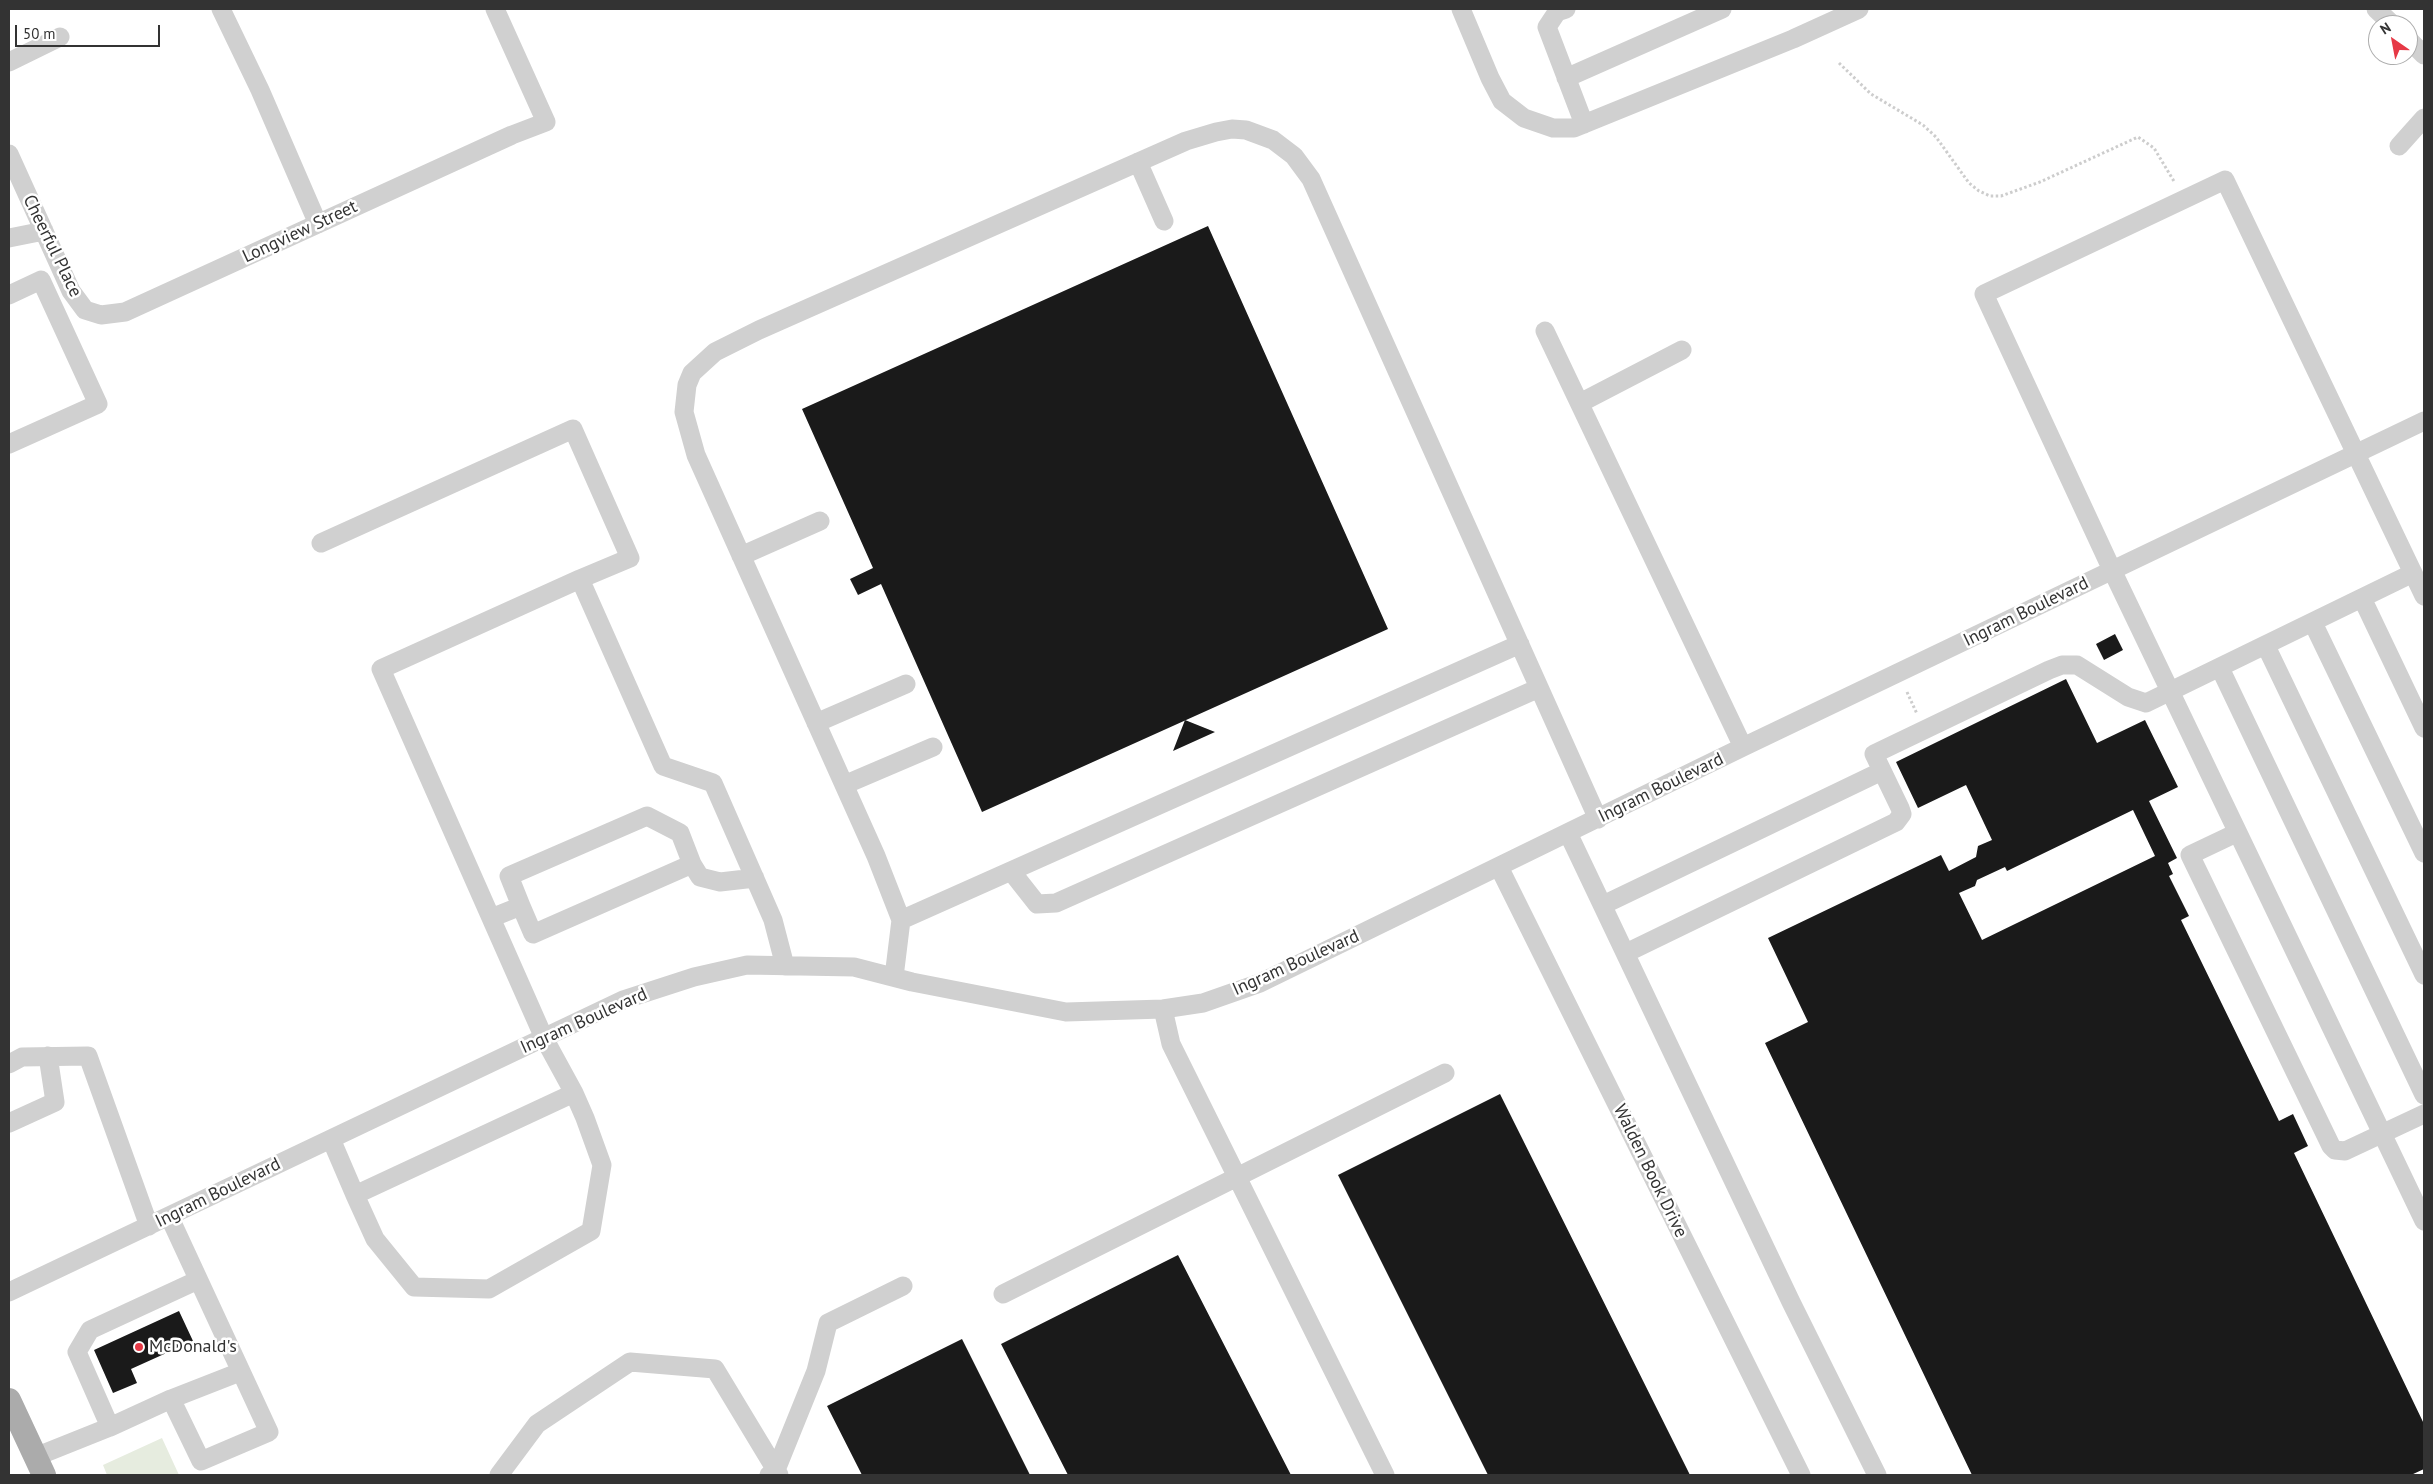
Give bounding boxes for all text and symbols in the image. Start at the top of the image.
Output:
scale bar [18,15,162,47]
north arrow [2368,15,2418,65]
text: N [2377,18,2394,38]
text: 50 m [23,24,56,43]
street label: Cheerful Place [18,191,86,301]
street label: Longview Street [239,196,361,268]
street label: Ingram Boulevard [1960,572,2092,652]
street label: Ingram Boulevard [1595,748,1727,828]
street label: Ingram Boulevard [1229,925,1363,1001]
street label: Ingram Boulevard [517,983,651,1059]
street label: Walden Book Drive [1608,1101,1692,1241]
street label: Ingram Boulevard [152,1153,284,1233]
place label: McDonald's [149,1336,237,1358]
marker: McDonald's [133,1341,145,1353]

